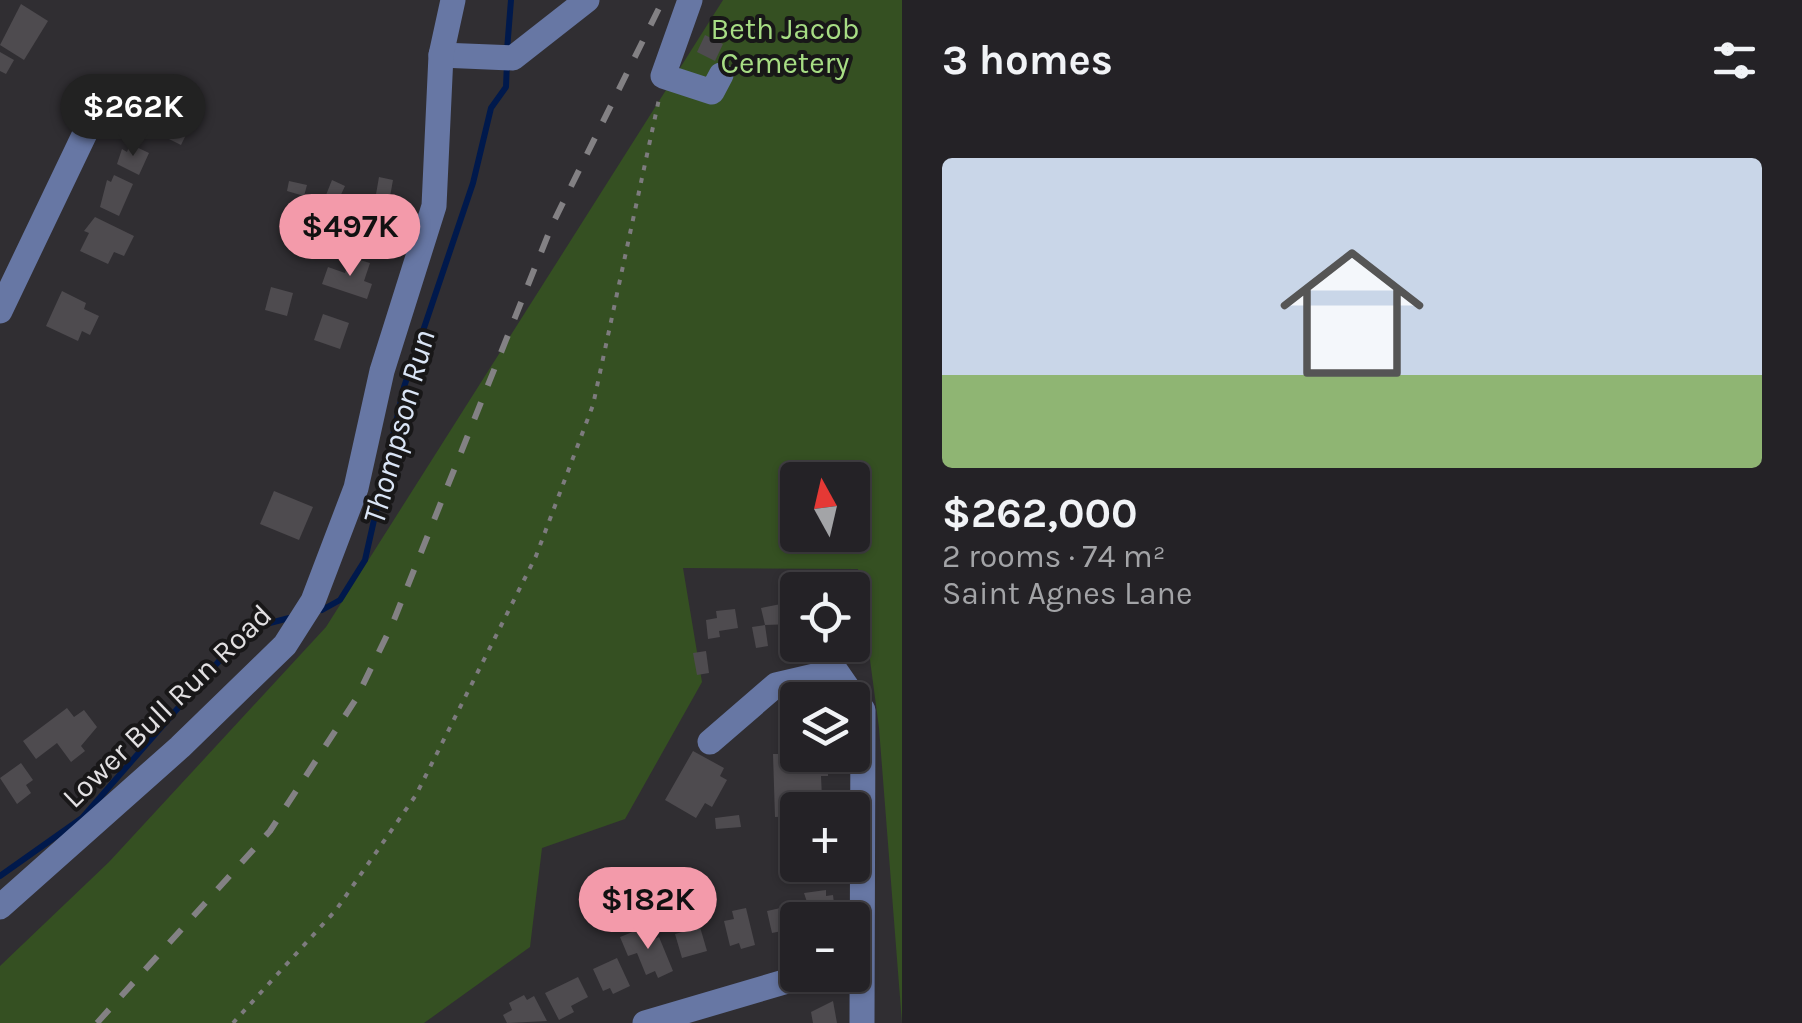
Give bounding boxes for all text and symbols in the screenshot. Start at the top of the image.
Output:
park label: Beth Jacob Cemetery [711,11,859,81]
icon: filters [1707,33,1762,88]
text: 3 homes [942,35,1113,85]
pin: $262K [63,74,203,159]
text: $262K [82,88,184,125]
pin: $497K [280,194,420,279]
text: $497K [301,208,399,245]
icon: home [1262,223,1442,403]
water label: Thompson Run [355,326,443,528]
north arrow [780,462,870,552]
map controls [780,462,870,992]
text: $262,000 [942,488,1138,538]
text: 2 rooms · 74 m² [942,538,1166,575]
button: locate [780,572,870,662]
text: Saint Agnes Lane [942,575,1192,612]
street label: Lower Bull Run Road [55,597,279,815]
button: layers [780,682,870,772]
button: + [780,792,870,882]
pin: $182K [578,867,718,952]
text: $182K [601,881,695,918]
button: − [780,902,870,992]

